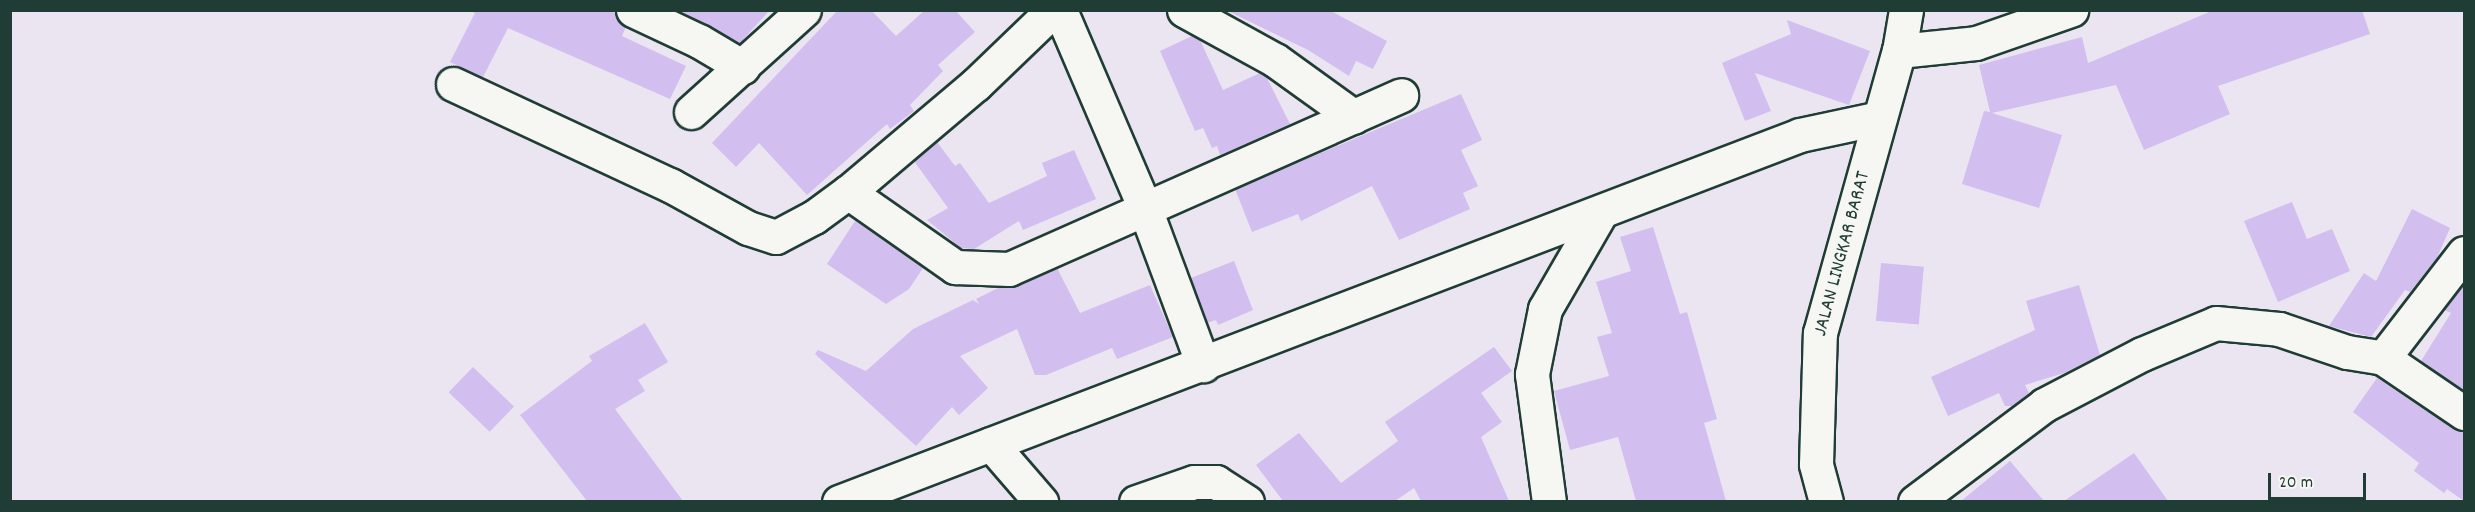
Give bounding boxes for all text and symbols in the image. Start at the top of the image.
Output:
street label: JALAN LINGKAR BARAT [1809,169,1877,339]
scale bar [2271,461,2368,499]
text: 20 m [2279,471,2313,496]

